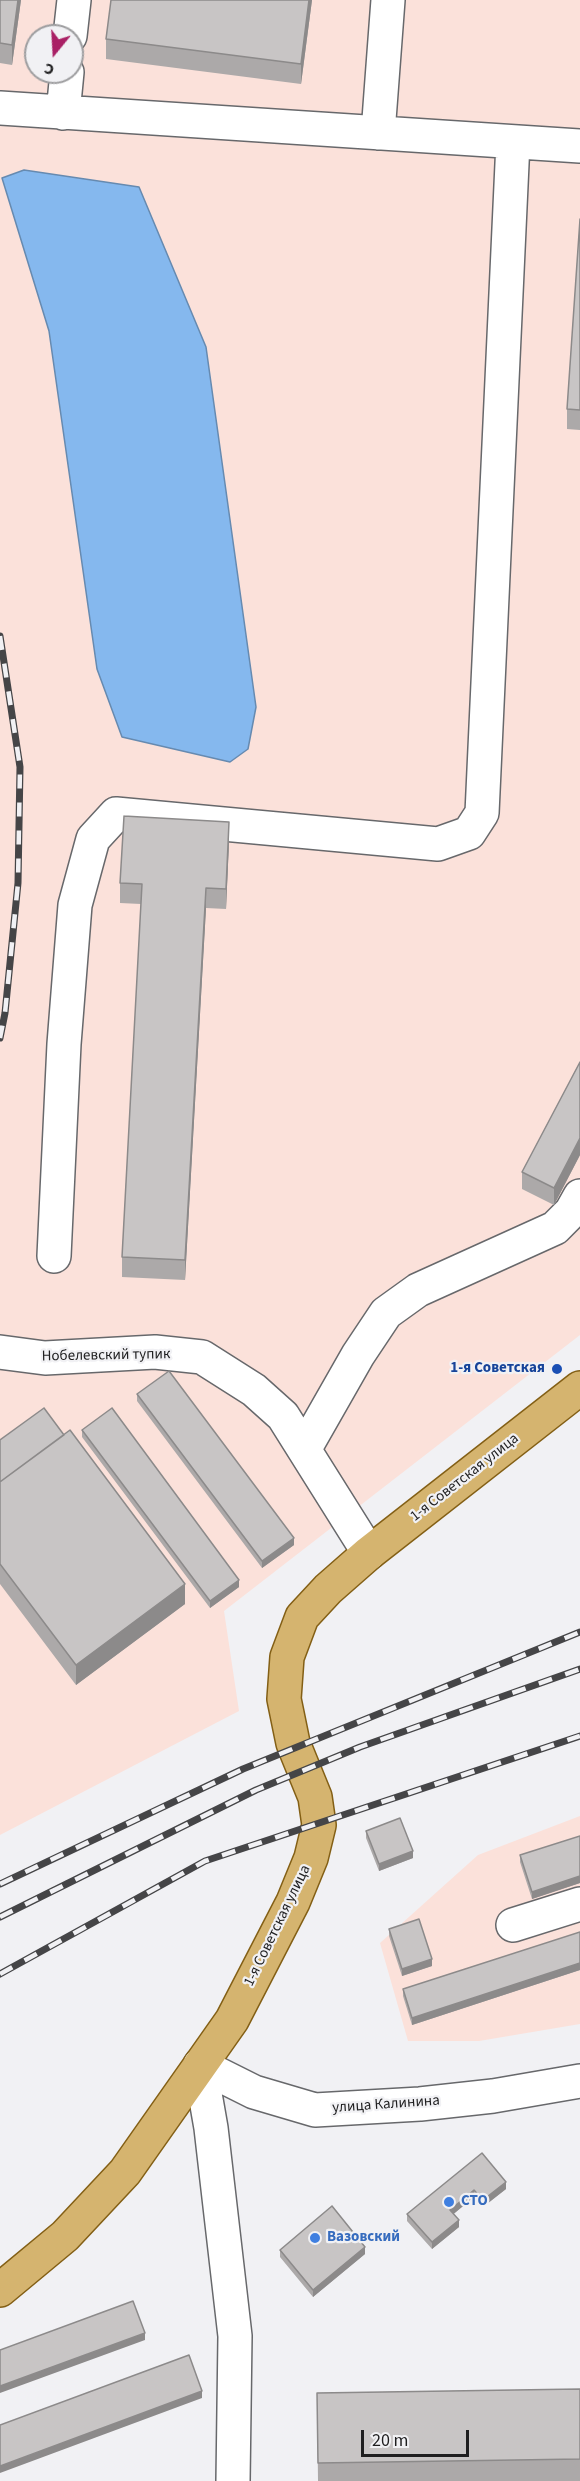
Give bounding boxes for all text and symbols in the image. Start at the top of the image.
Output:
north arrow [24,24,84,84]
text: С [41,57,57,81]
street label: Нобелевский тупик [41,1346,171,1366]
place label: 1-я Советская [450,1360,545,1378]
marker: 1-я Советская [550,1362,564,1376]
street label: 1-я Советская улица [407,1430,523,1526]
street label: 1-я Советская улица [241,1862,315,1990]
street label: улица Калинина [332,2092,440,2118]
place label: СТО [461,2193,488,2211]
marker: СТО [442,2195,456,2209]
place label: Вазовский [327,2229,400,2247]
marker: Вазовский [308,2231,322,2245]
scale bar [364,2418,472,2456]
text: 20 m [372,2428,408,2453]

